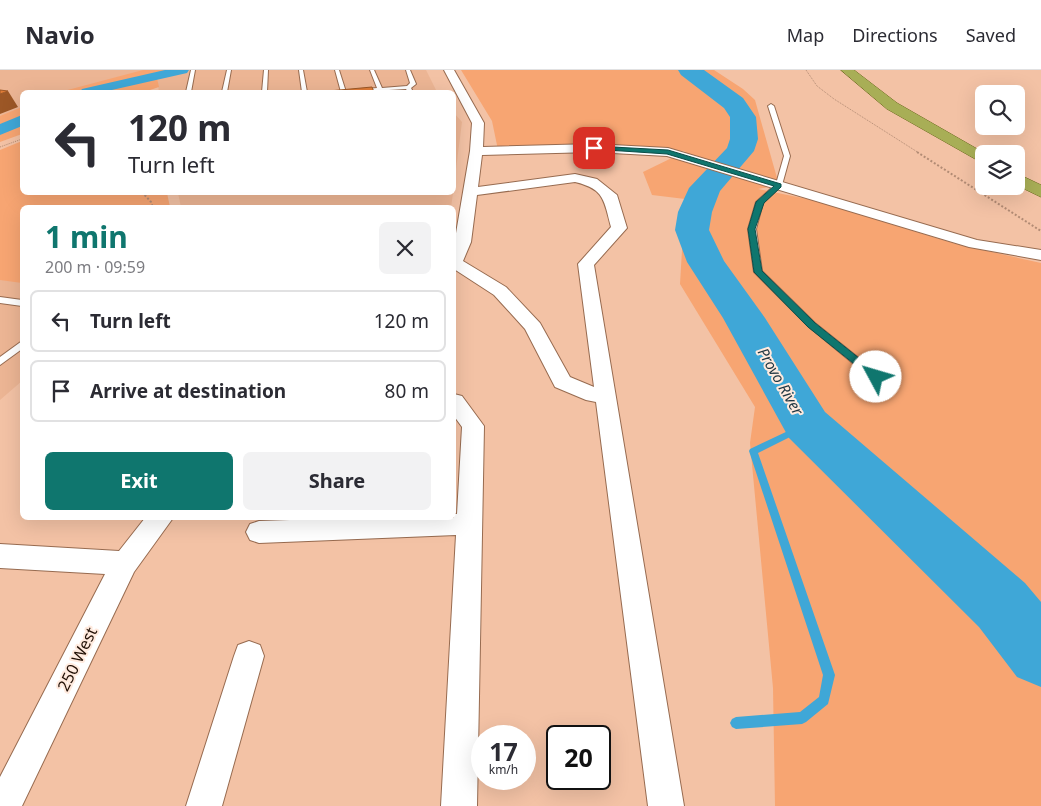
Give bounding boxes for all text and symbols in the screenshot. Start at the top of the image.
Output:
text: Navio [25,18,95,51]
text: Map [787,23,824,47]
text: Directions [852,23,938,47]
text: Saved [966,23,1016,47]
map controls [975,85,1025,195]
button: search [975,85,1025,135]
text: 120 m [128,104,231,151]
icon: left [45,110,110,175]
pin [573,127,615,169]
icon: arrive [580,134,608,162]
button: layers [975,145,1025,195]
text: Turn left [128,149,215,179]
text: 1 min [45,216,128,257]
button: close [379,222,431,274]
text: 200 m · 09:59 [45,256,145,278]
icon: left [47,307,75,335]
text: Turn left [90,308,171,334]
text: 120 m [374,308,429,334]
water label: Provo River [754,344,809,419]
position arrow [849,350,901,402]
icon: arrive [47,377,75,405]
text: Arrive at destination [90,378,286,404]
text: 80 m [385,378,429,404]
button: Exit [45,452,233,510]
button: Share [243,452,431,510]
street label: 250 West [52,623,102,695]
speed limit sign: 20 [546,725,611,790]
text: 17 [489,734,518,768]
text: km/h [489,761,518,778]

